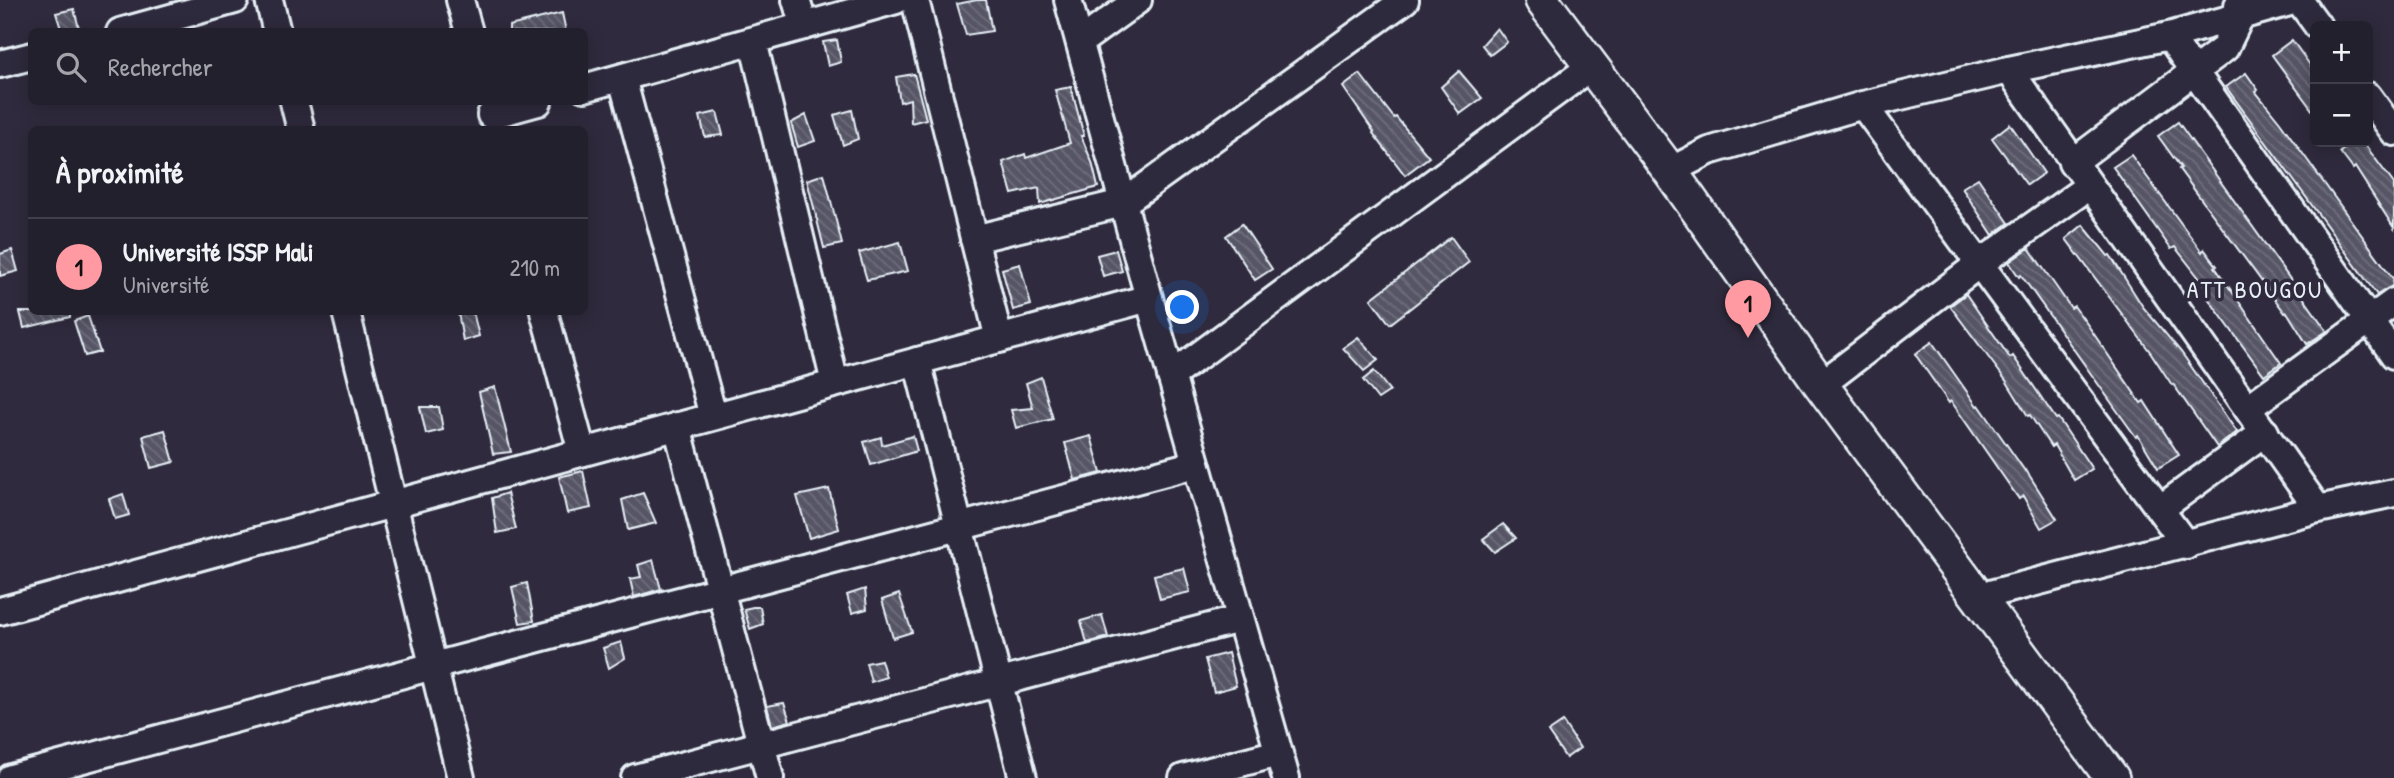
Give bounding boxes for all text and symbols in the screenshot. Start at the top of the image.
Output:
map controls [2310,21,2373,147]
button: + [2310,21,2373,84]
search box [28,28,588,105]
icon: search [52,48,90,86]
text: Rechercher [108,49,213,84]
button: − [2310,84,2373,147]
text: À proximité [56,152,184,192]
text: Université ISSP Mali [123,234,314,269]
text: 1 [75,252,83,283]
text: 210 m [510,252,560,283]
text: Université [123,269,209,300]
district label: ATT BOUGOU [2187,273,2323,305]
pin: 1 [1725,280,1771,338]
your location [1165,290,1199,324]

